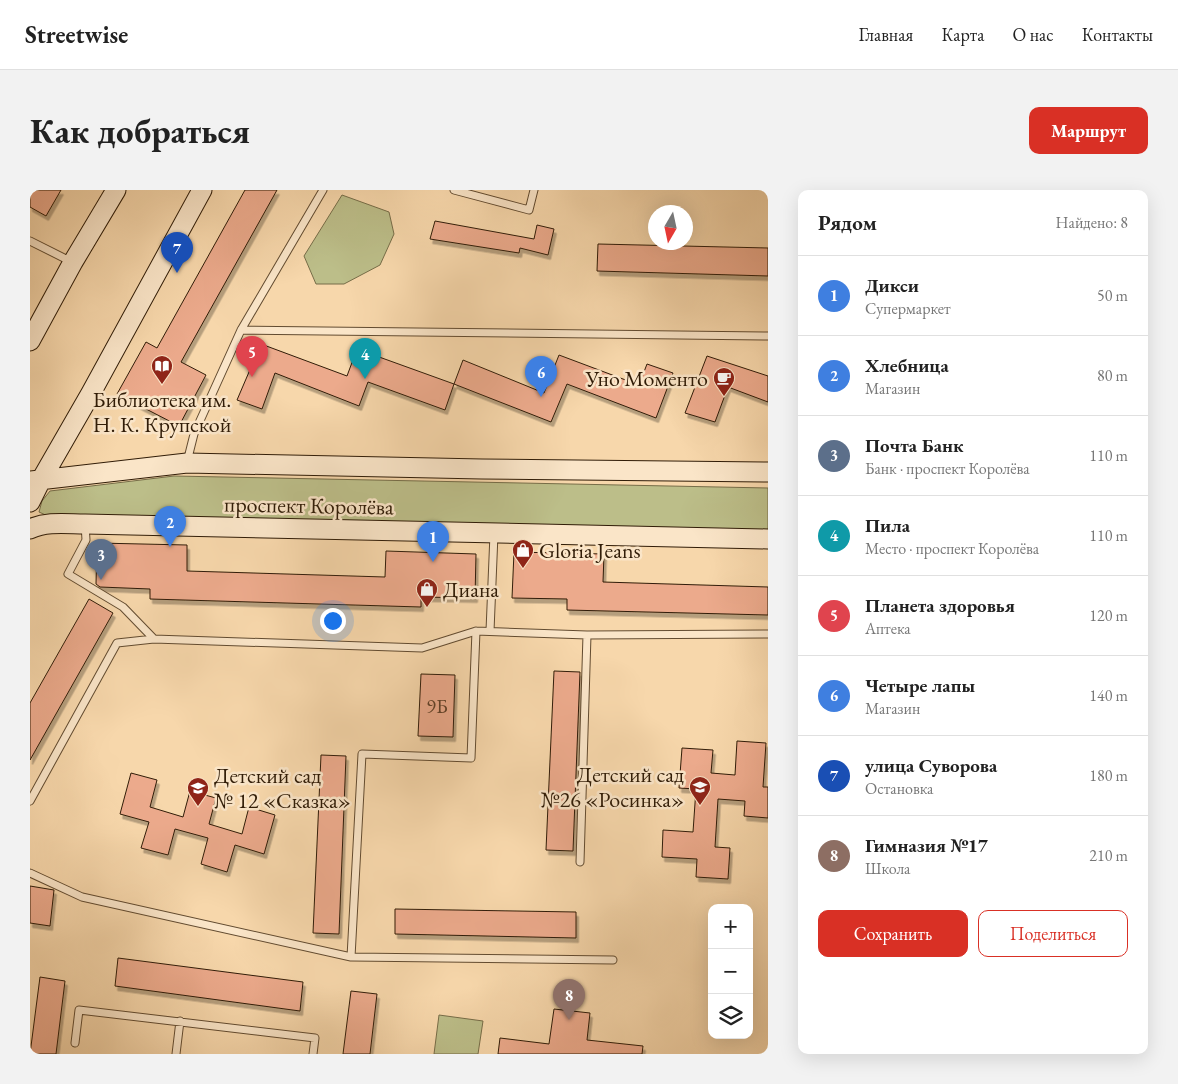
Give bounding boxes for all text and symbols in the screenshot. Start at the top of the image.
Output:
text: Streetwise [25,19,128,50]
text: Главная [859,23,913,46]
text: Карта [941,23,984,46]
text: О нас [1012,23,1054,46]
text: Контакты [1082,23,1153,46]
button: Маршрут [1029,107,1148,154]
text: Как добраться [30,108,250,153]
north arrow [648,205,693,250]
text: Рядом [818,209,877,236]
text: Найдено: 8 [1056,212,1128,233]
pin: 7 [161,232,193,273]
text: Дикси [865,273,919,298]
text: 1 [830,285,838,306]
text: 50 m [1097,285,1128,306]
text: Супермаркет [865,298,951,319]
pin: 5 [236,336,268,377]
pin: 4 [349,338,381,379]
text: Хлебница [865,353,949,378]
library icon: Библиотека им. Н. К. Крупской [150,354,174,385]
pin: 6 [525,356,557,397]
place label: Уно Моменто [584,364,708,393]
text: 2 [830,365,838,386]
text: 80 m [1097,365,1128,386]
cafe icon: Уно Моменто [712,366,736,397]
text: Магазин [865,378,920,399]
place label: Библиотека им. Н. К. Крупской [93,385,232,439]
text: Почта Банк [865,433,963,458]
text: 3 [830,445,838,466]
text: 110 m [1089,445,1128,466]
text: Банк · проспект Королёва [865,458,1030,479]
street label: проспект Королёва [224,490,394,521]
pin: 2 [154,506,186,547]
text: Пила [865,513,910,538]
pin: 1 [417,521,449,562]
text: 4 [830,525,838,546]
text: 110 m [1089,525,1128,546]
place label: Gloria Jeans [539,536,641,565]
shop icon: Gloria Jeans [511,538,535,569]
text: Место · проспект Королёва [865,538,1039,559]
pin: 3 [85,539,117,580]
place label: Диана [443,575,499,604]
shop icon: Диана [415,577,439,608]
text: Планета здоровья [865,593,1015,618]
text: 5 [830,605,838,626]
text: 120 m [1089,605,1128,626]
your location [320,608,346,634]
text: Аптека [865,618,911,639]
text: Четыре лапы [865,673,975,698]
text: 6 [830,685,838,706]
text: 140 m [1089,685,1128,706]
house number: 9Б [426,693,448,719]
text: Магазин [865,698,920,719]
text: улица Суворова [865,753,997,778]
place label: Детский сад №26 «Росинка» [541,760,684,814]
place label: Детский сад № 12 «Сказка» [214,761,351,815]
text: 7 [830,765,838,786]
text: 180 m [1089,765,1128,786]
school or university icon: Детский сад №26 «Росинка» [688,775,712,806]
school or university icon: Детский сад № 12 «Сказка» [186,776,210,807]
text: Остановка [865,778,934,799]
text: Гимназия №17 [865,833,988,858]
text: 8 [830,845,838,866]
text: 210 m [1089,845,1128,866]
text: Школа [865,858,910,879]
map controls [708,904,753,1039]
button: + [708,904,753,949]
button: Сохранить [818,910,968,957]
button: Поделиться [978,910,1128,957]
button: − [708,949,753,994]
pin: 8 [553,979,585,1020]
button: layers [708,994,753,1039]

